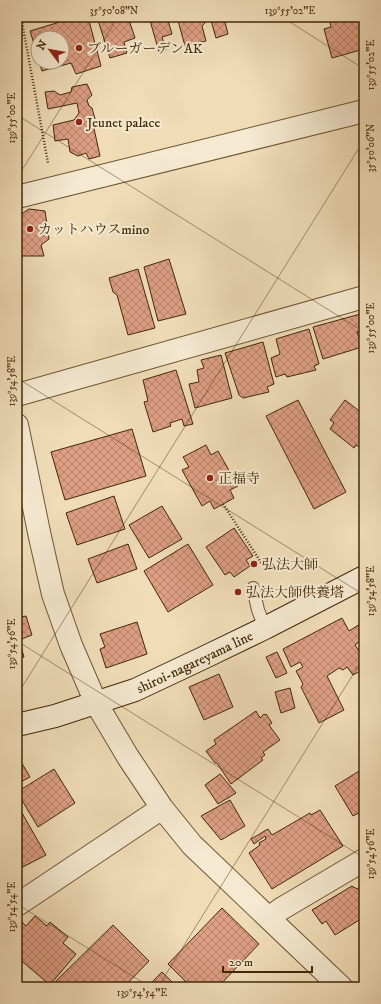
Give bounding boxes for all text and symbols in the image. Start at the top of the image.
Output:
text: 35°50'08"N [90,5,138,17]
text: 139°55'02"E [265,5,315,17]
north arrow [30,30,70,70]
text: N [34,38,51,53]
place label: ブルーガーデンAK [87,40,203,58]
text: 139°55'02"E [365,40,377,90]
marker: ブルーガーデンAK [74,43,84,53]
text: 139°55'00"E [6,93,18,143]
place label: Jeunet palace [85,114,161,132]
marker: Jeunet palace [74,117,84,127]
text: 35°50'06"N [365,124,377,172]
place label: カットハウスmino [38,221,150,239]
marker: カットハウスmino [25,224,35,234]
text: 139°55'00"E [365,303,377,353]
text: 139°54'58"E [6,356,18,406]
place label: 正福寺 [218,470,260,488]
marker: 正福寺 [205,473,215,483]
place label: 弘法大師 [262,556,318,574]
marker: 弘法大師 [249,559,259,569]
text: 139°54'58"E [365,566,377,616]
place label: 弘法大師供養塔 [246,584,344,602]
marker: 弘法大師供養塔 [233,587,243,597]
text: 139°54'56"E [6,619,18,669]
street label: shiroi-nagareyama line [134,627,256,698]
text: 139°54'56"E [365,829,377,879]
text: 139°54'54"E [6,882,18,932]
scale bar [223,948,312,974]
text: 20 m [229,955,253,970]
text: 139°54'54"E [117,987,167,999]

